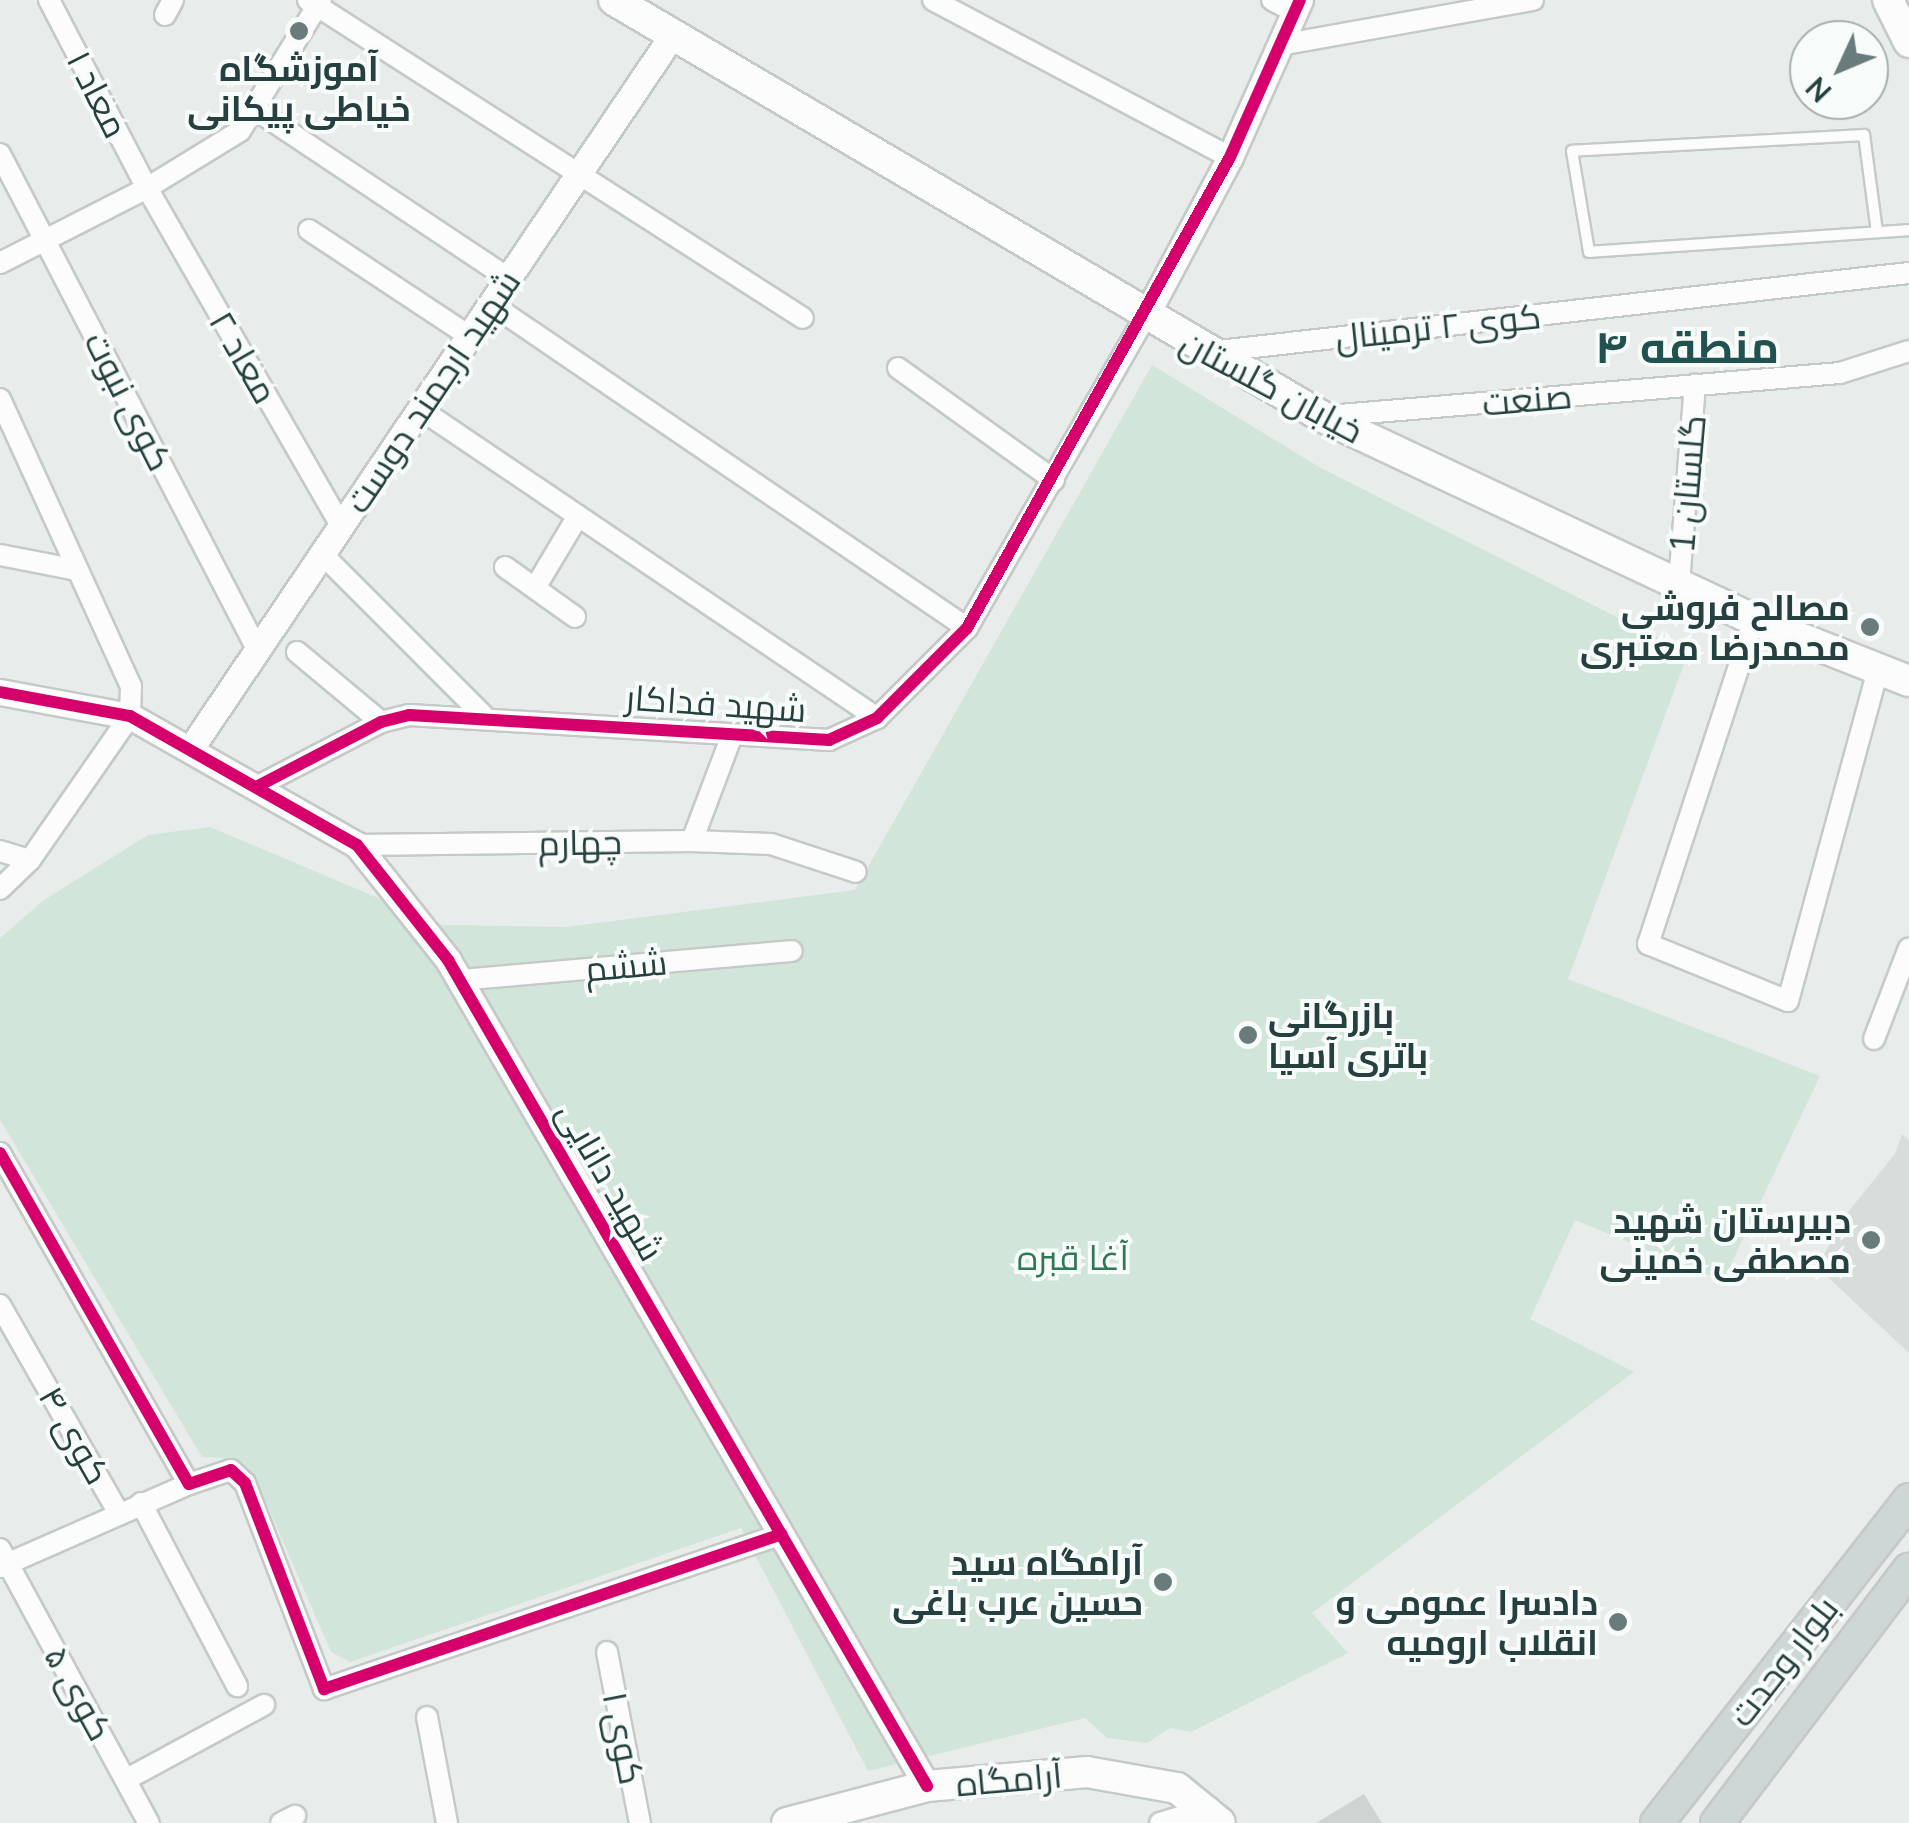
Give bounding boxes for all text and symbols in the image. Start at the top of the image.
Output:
marker: آموزشگاه خیاطی پیکانی [288,20,310,42]
north arrow [1789,20,1889,120]
street label: معاد ۱ [58,44,138,144]
place label: آموزشگاه خیاطی پیکانی [187,47,411,129]
text: N [1799,70,1838,110]
street label: شهید ارجمند دوست [335,262,529,520]
street label: کوی ۲ ترمینال [1333,294,1543,358]
street label: معاد ۲ [201,303,287,411]
street label: خیابان گلستان [1174,320,1370,452]
district label: منطقه ۴ [1595,320,1779,374]
street label: کوی نبوت [76,325,182,477]
street label: صنعت [1480,374,1574,424]
street label: گلستان 1 [1660,413,1714,555]
place label: مصالح فروشی محمدرضا معتبری [1580,586,1850,668]
marker: مصالح فروشی محمدرضا معتبری [1859,616,1881,638]
street label: شهید فداکار [624,676,808,730]
street label: چهارم [538,820,622,864]
street label: ششم [583,941,669,989]
place label: بازرگانی باتری آسیا [1268,994,1428,1076]
marker: بازرگانی باتری آسیا [1237,1024,1259,1046]
street label: شهید دانایی [549,1094,673,1268]
place label: دبیرستان شهید مصطفی خمینی [1599,1199,1851,1281]
marker: دبیرستان شهید مصطفی خمینی [1860,1229,1882,1251]
park label: آغا قبره [1017,1236,1129,1278]
street label: کوی ۴ [30,1379,120,1491]
place label: آرامگاه سید حسین عرب باغی [892,1541,1143,1623]
marker: آرامگاه سید حسین عرب باغی [1152,1571,1174,1593]
place label: دادسرا عمومی و انقلاب ارومیه [1336,1581,1598,1663]
street label: بلوار وحدت [1719,1588,1847,1734]
marker: دادسرا عمومی و انقلاب ارومیه [1607,1611,1629,1633]
street label: کوی ۵ [36,1638,122,1748]
street label: کوی ۱ [594,1688,654,1788]
street label: آرامگاه [954,1753,1064,1805]

